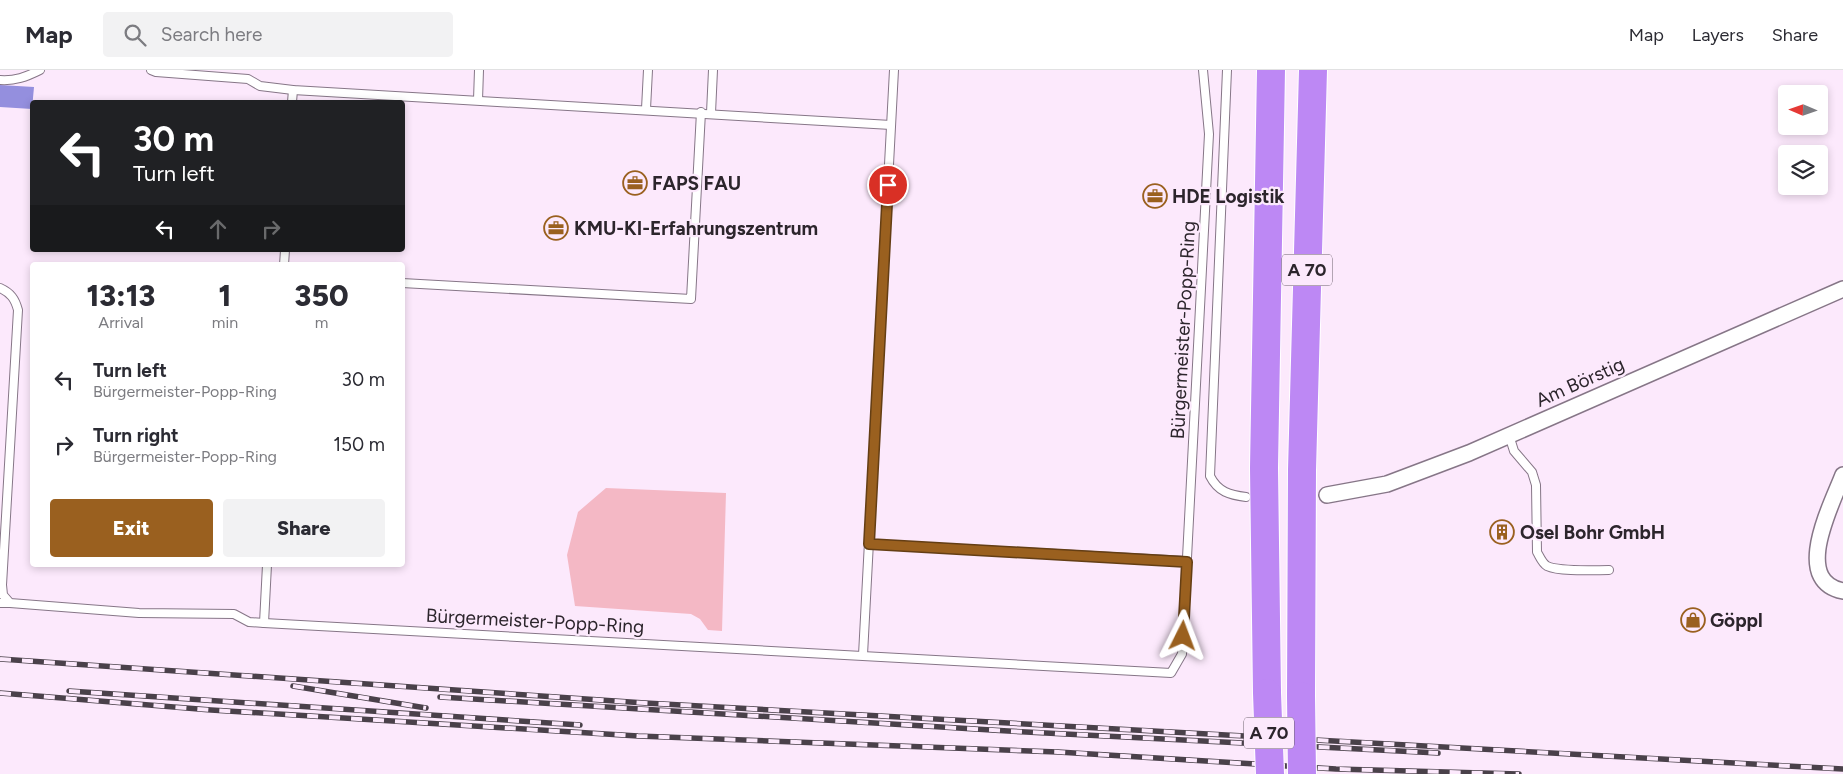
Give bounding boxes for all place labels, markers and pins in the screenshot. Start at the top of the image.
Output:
pin [867,164,909,206]
office icon: FAPS FAU [622,170,648,196]
place label: FAPS FAU [652,172,741,195]
office icon: HDE Logistik [1142,183,1168,209]
place label: HDE Logistik [1172,185,1285,208]
office icon: KMU-KI-Erfahrungszentrum [543,215,569,241]
place label: KMU-KI-Erfahrungszentrum [574,217,818,240]
building icon: Osel Bohr GmbH [1489,519,1515,545]
place label: Osel Bohr GmbH [1520,521,1665,544]
shop icon: Göppl [1680,607,1706,633]
place label: Göppl [1710,609,1763,632]

